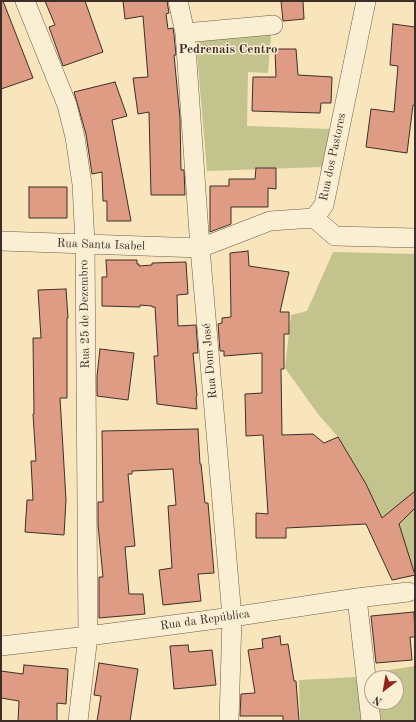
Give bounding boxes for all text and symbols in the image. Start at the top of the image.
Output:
district label: Pedrenais Centro [178,42,278,58]
street label: Rua dos Pastores [317,112,349,202]
street label: Rua Santa Isabel [57,236,145,254]
street label: Rua 25 de Dezembro [77,259,93,369]
street label: Rua Dom José [200,323,220,399]
street label: Rua da República [159,607,251,633]
north arrow [364,670,404,710]
text: N [372,693,385,707]

